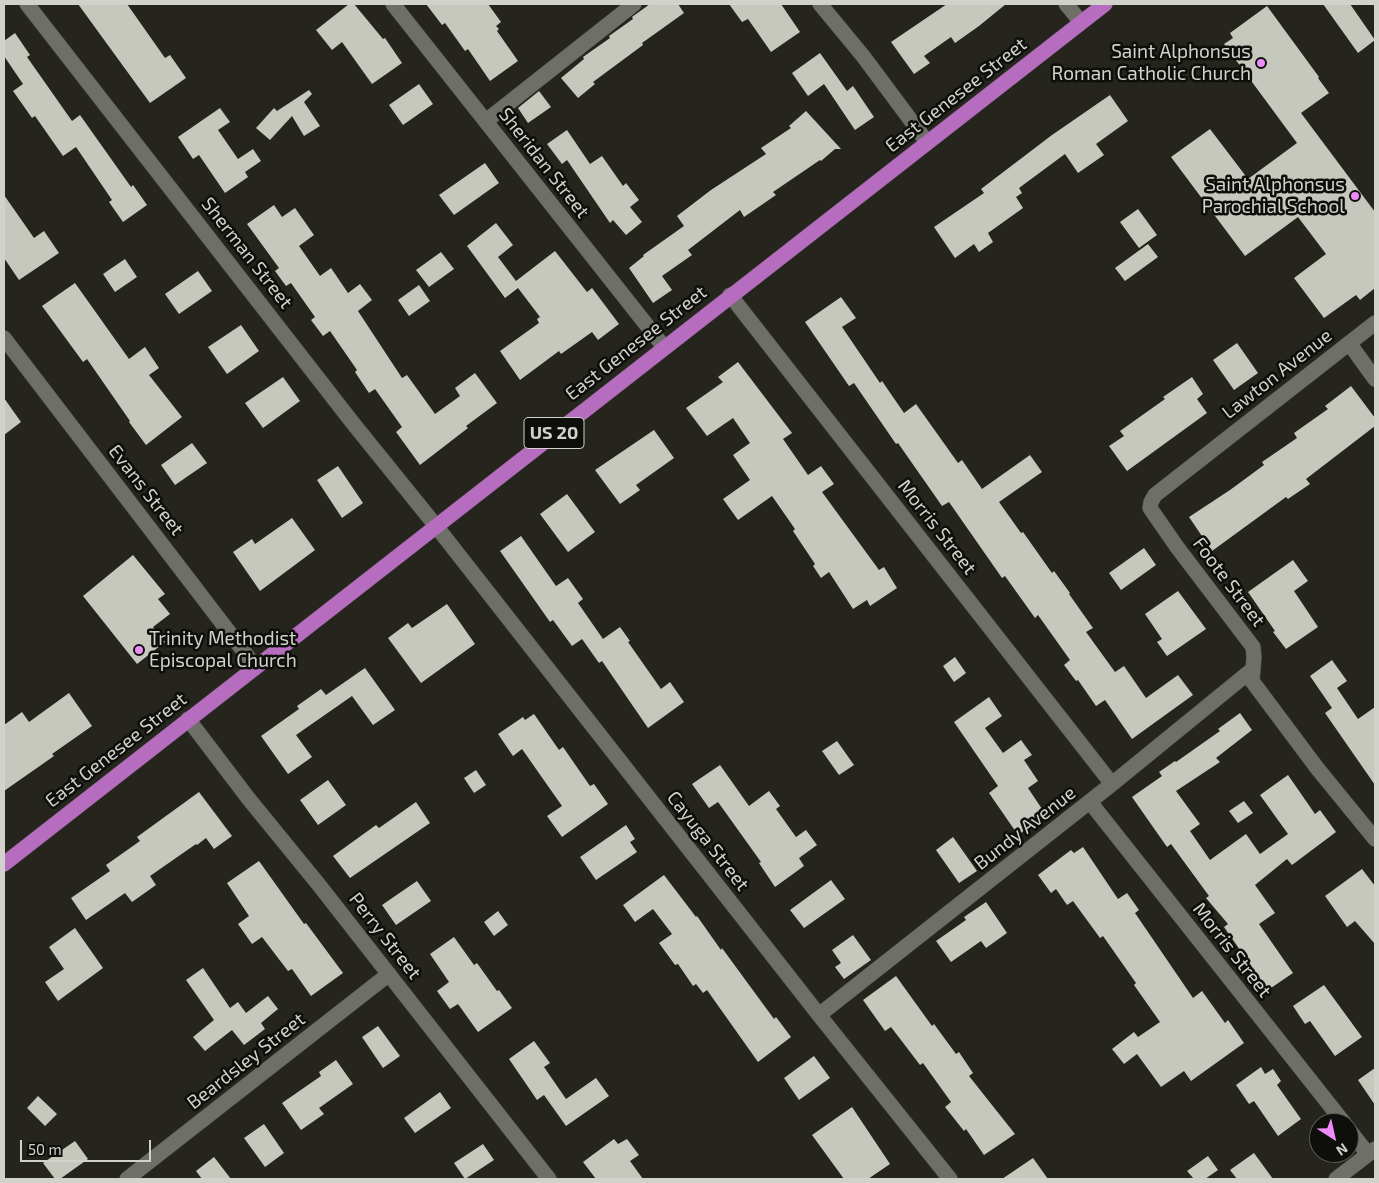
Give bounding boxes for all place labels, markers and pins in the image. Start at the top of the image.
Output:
place label: Saint Alphonsus Roman Catholic Church [1052,41,1251,85]
marker: Saint Alphonsus Roman Catholic Church [1255,57,1267,69]
place label: Saint Alphonsus Parochial School [1202,174,1345,218]
marker: Saint Alphonsus Parochial School [1349,190,1361,202]
place label: Trinity Methodist Episcopal Church [149,628,297,672]
marker: Trinity Methodist Episcopal Church [133,644,145,656]

